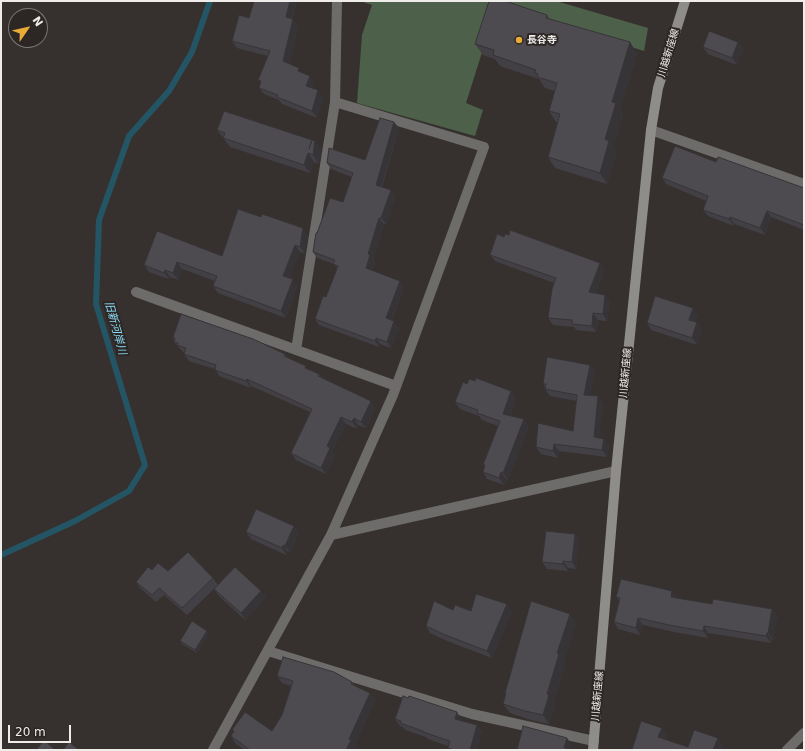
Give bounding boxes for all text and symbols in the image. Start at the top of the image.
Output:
north arrow [8,8,48,48]
text: N [30,14,46,29]
street label: 川越新座線 [656,27,682,79]
place label: 長谷寺 [527,34,557,46]
marker: 長谷寺 [514,35,524,45]
water label: 旧新河岸川 [102,300,128,356]
street label: 川越新座線 [618,348,634,398]
street label: 川越新座線 [590,671,606,721]
scale bar [10,717,73,743]
text: 20 m [15,725,46,739]

